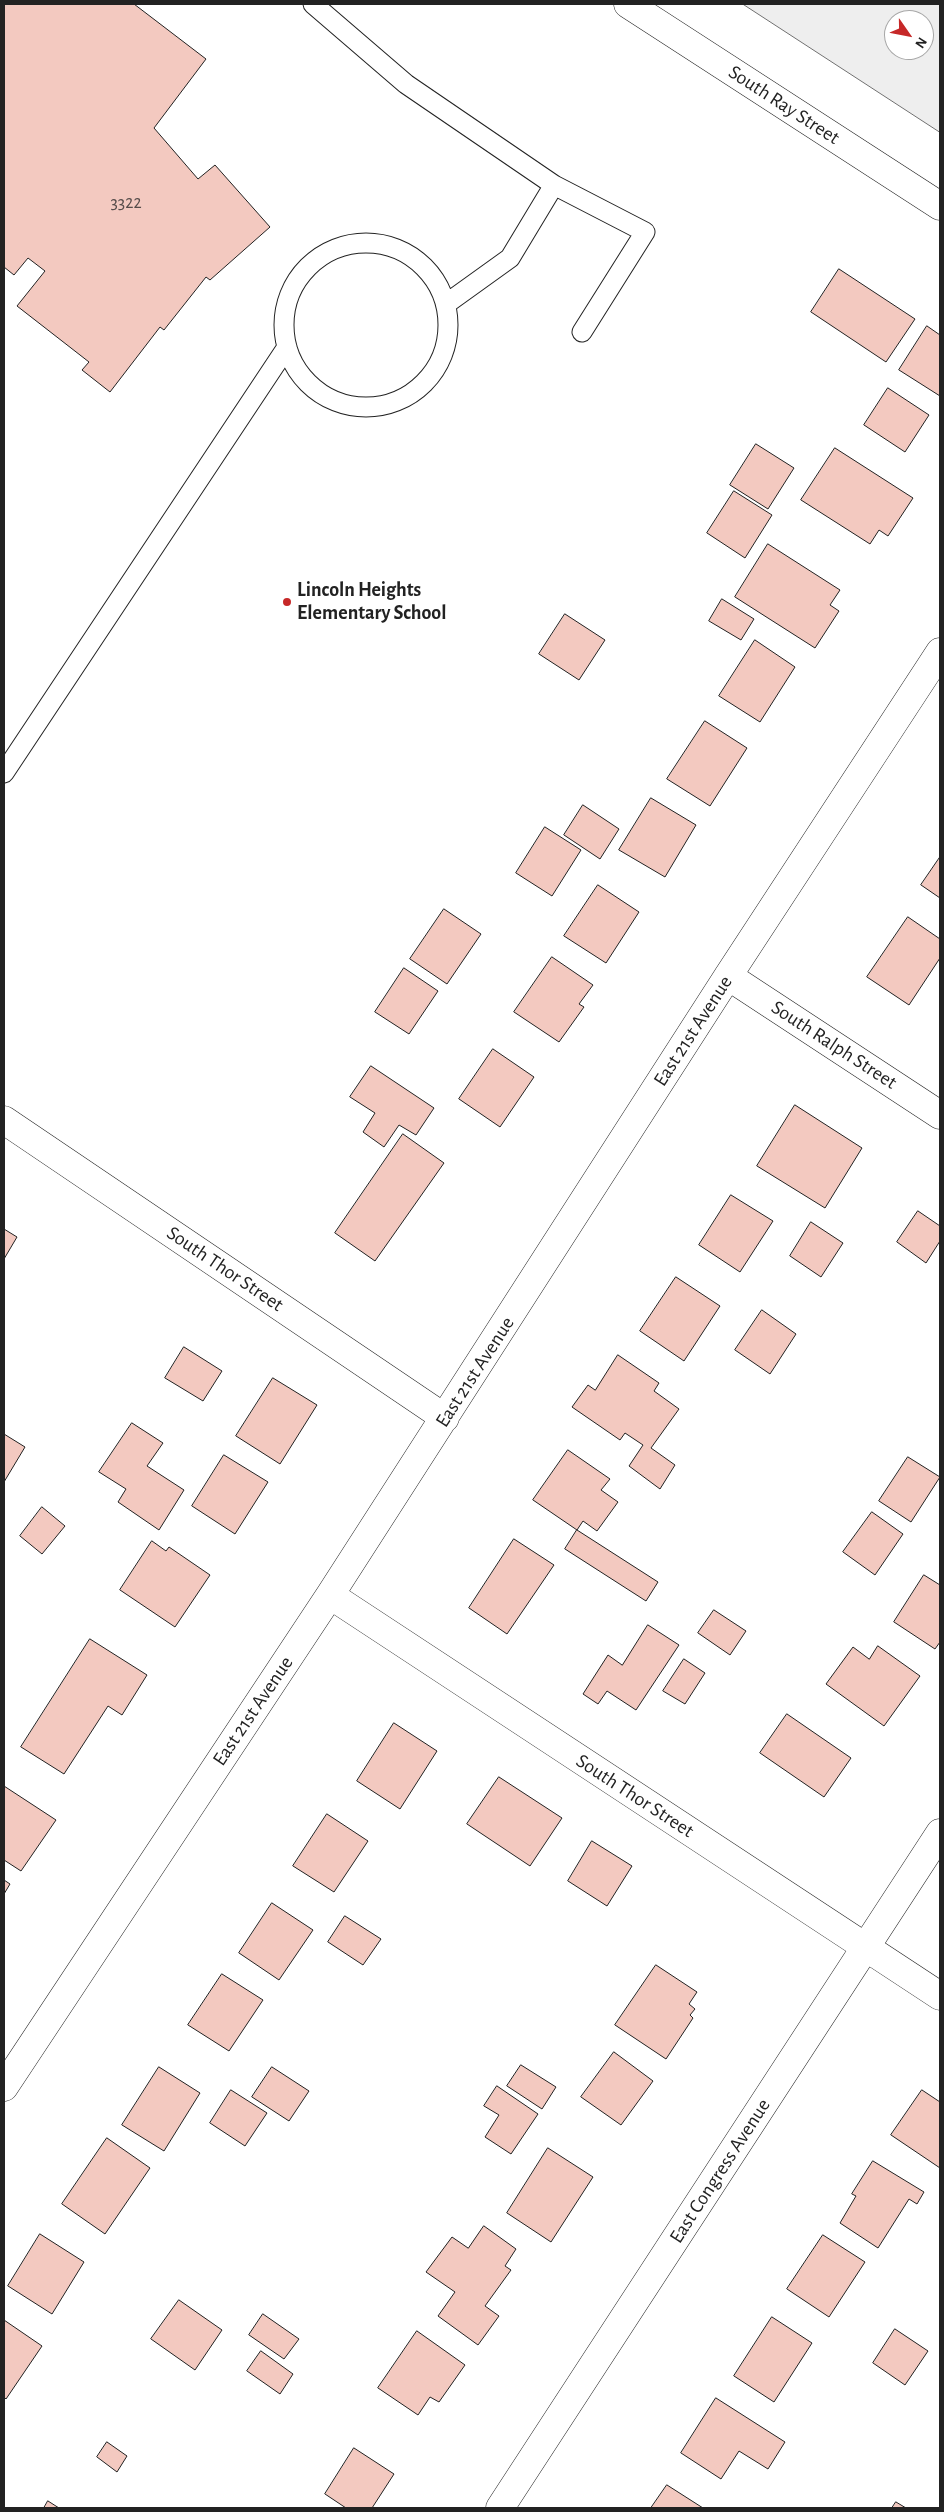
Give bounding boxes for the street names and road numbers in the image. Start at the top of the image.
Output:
street label: South Ray Street [724,60,844,150]
street label: East 21st Avenue [648,971,738,1091]
street label: South Ralph Street [767,995,901,1095]
street label: South Thor Street [162,1221,288,1317]
street label: East 21st Avenue [430,1312,520,1432]
street label: East 21st Avenue [208,1652,298,1770]
street label: South Thor Street [572,1749,698,1843]
street label: East Congress Avenue [664,2094,776,2248]

